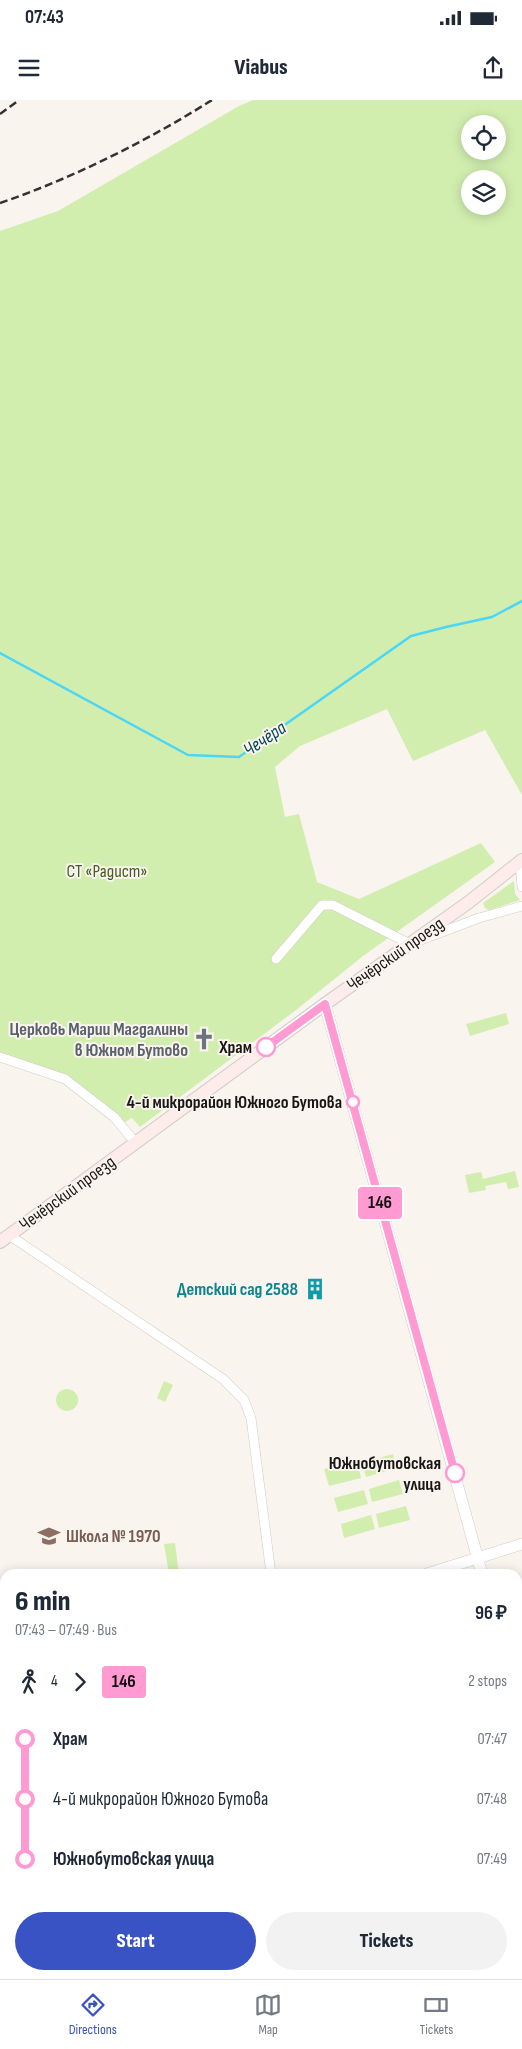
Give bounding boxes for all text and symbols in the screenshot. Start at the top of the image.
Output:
text: 07:43 [25,6,64,29]
icon: menu [15,54,43,82]
text: Viabus [234,54,288,81]
icon: share [479,54,507,82]
map controls [461,115,506,215]
button: locate [461,115,506,160]
button: layers [461,170,506,215]
water label: Чечёра [239,716,291,762]
park label: СТ «Радист» [67,861,147,882]
street label: Чечёрский проезд [343,913,448,996]
place label: Церковь Марии Магдалины в Южном Бутово [9,1019,188,1061]
church icon: Церковь Марии Магдалины в Южном Бутово [191,1026,217,1052]
place label: Храм [218,1037,252,1058]
marker: Храм [256,1037,276,1057]
place label: 4-й микрорайон Южного Бутова [127,1092,342,1113]
marker: 4-й микрорайон Южного Бутова [346,1095,360,1109]
street label: Чечёрский проезд [15,1152,119,1235]
line badge: 146 [351,1187,409,1219]
text: 146 [368,1192,392,1213]
building icon: Детский сад 2588 [302,1276,328,1302]
place label: Детский сад 2588 [177,1279,298,1300]
place label: Южнобутовская улица [329,1453,441,1495]
marker: Южнобутовская улица [445,1463,465,1483]
school or university icon: Школа № 1970 [36,1523,62,1549]
place label: Школа № 1970 [66,1526,161,1547]
text: 6 min [15,1585,70,1618]
text: 96 ₽ [475,1602,507,1625]
text: 07:43 – 07:49 · Bus [15,1621,117,1640]
icon: walk [15,1668,43,1696]
icon: forward [66,1668,94,1696]
text: 146 [112,1671,136,1692]
text: 4 [51,1672,58,1691]
text: 2 stops [468,1672,507,1691]
text: Храм [53,1728,88,1751]
text: 07:47 [478,1730,507,1749]
text: 4-й микрорайон Южного Бутова [53,1788,268,1811]
text: 07:48 [477,1790,507,1809]
text: Южнобутовская улица [53,1848,214,1871]
text: 07:49 [477,1850,507,1869]
button: Start [15,1912,256,1970]
button: Tickets [266,1912,507,1970]
tab: Directions [69,1991,117,2038]
tab: Map [254,1991,282,2038]
tab: Tickets [420,1991,453,2038]

